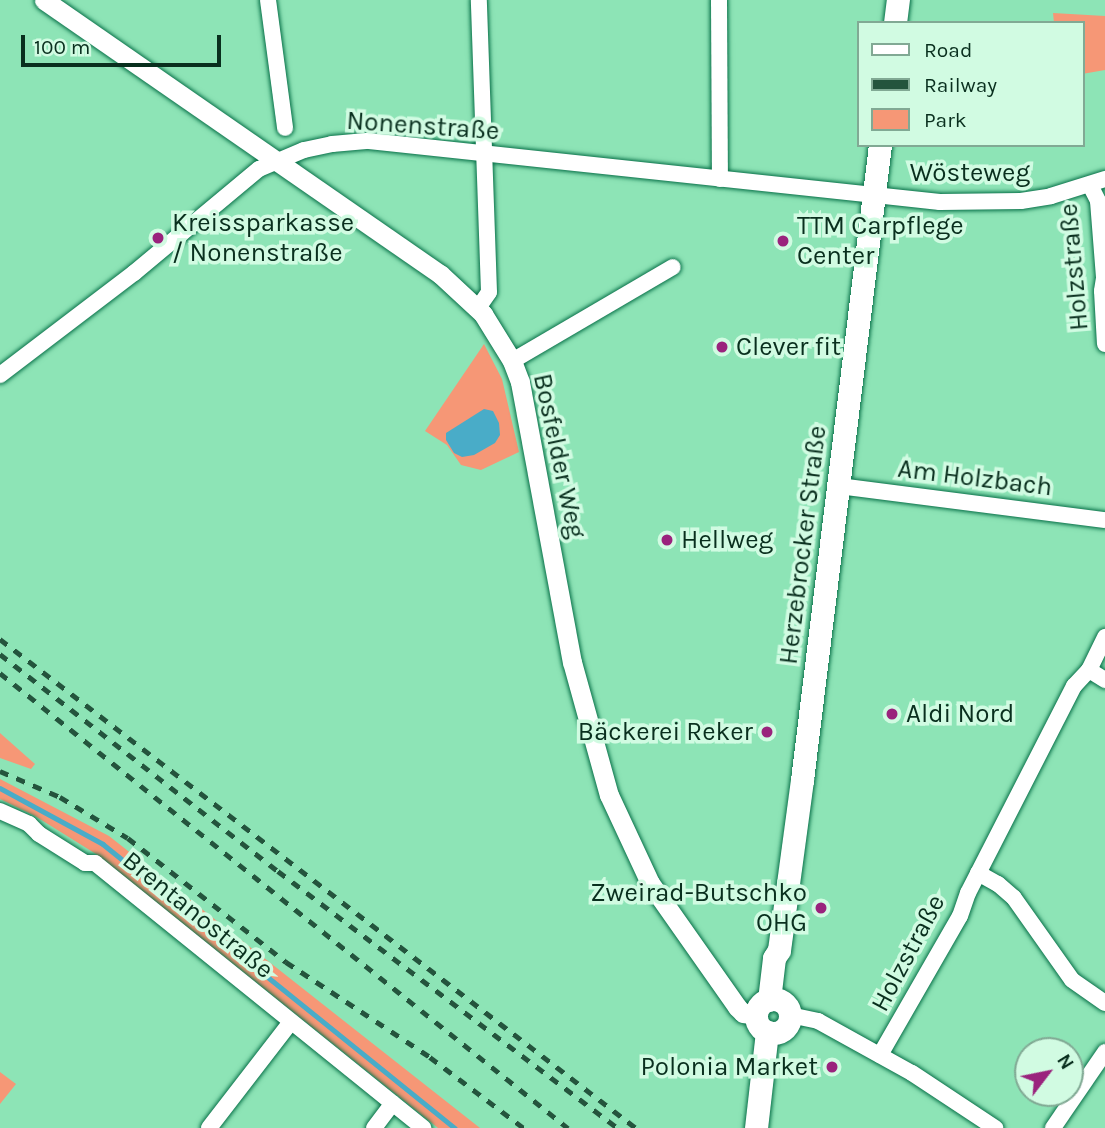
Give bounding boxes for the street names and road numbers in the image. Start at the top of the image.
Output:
street label: Nonenstraße [346,105,500,147]
street label: Wösteweg [910,157,1030,189]
street label: Holzstraße [1053,202,1095,332]
street label: Bosfelder Weg [526,371,592,541]
street label: Herzebrocker Straße [773,424,833,666]
street label: Am Holzbach [896,453,1054,503]
street label: Brentanostraße [116,845,280,985]
street label: Holzstraße [864,889,952,1017]

